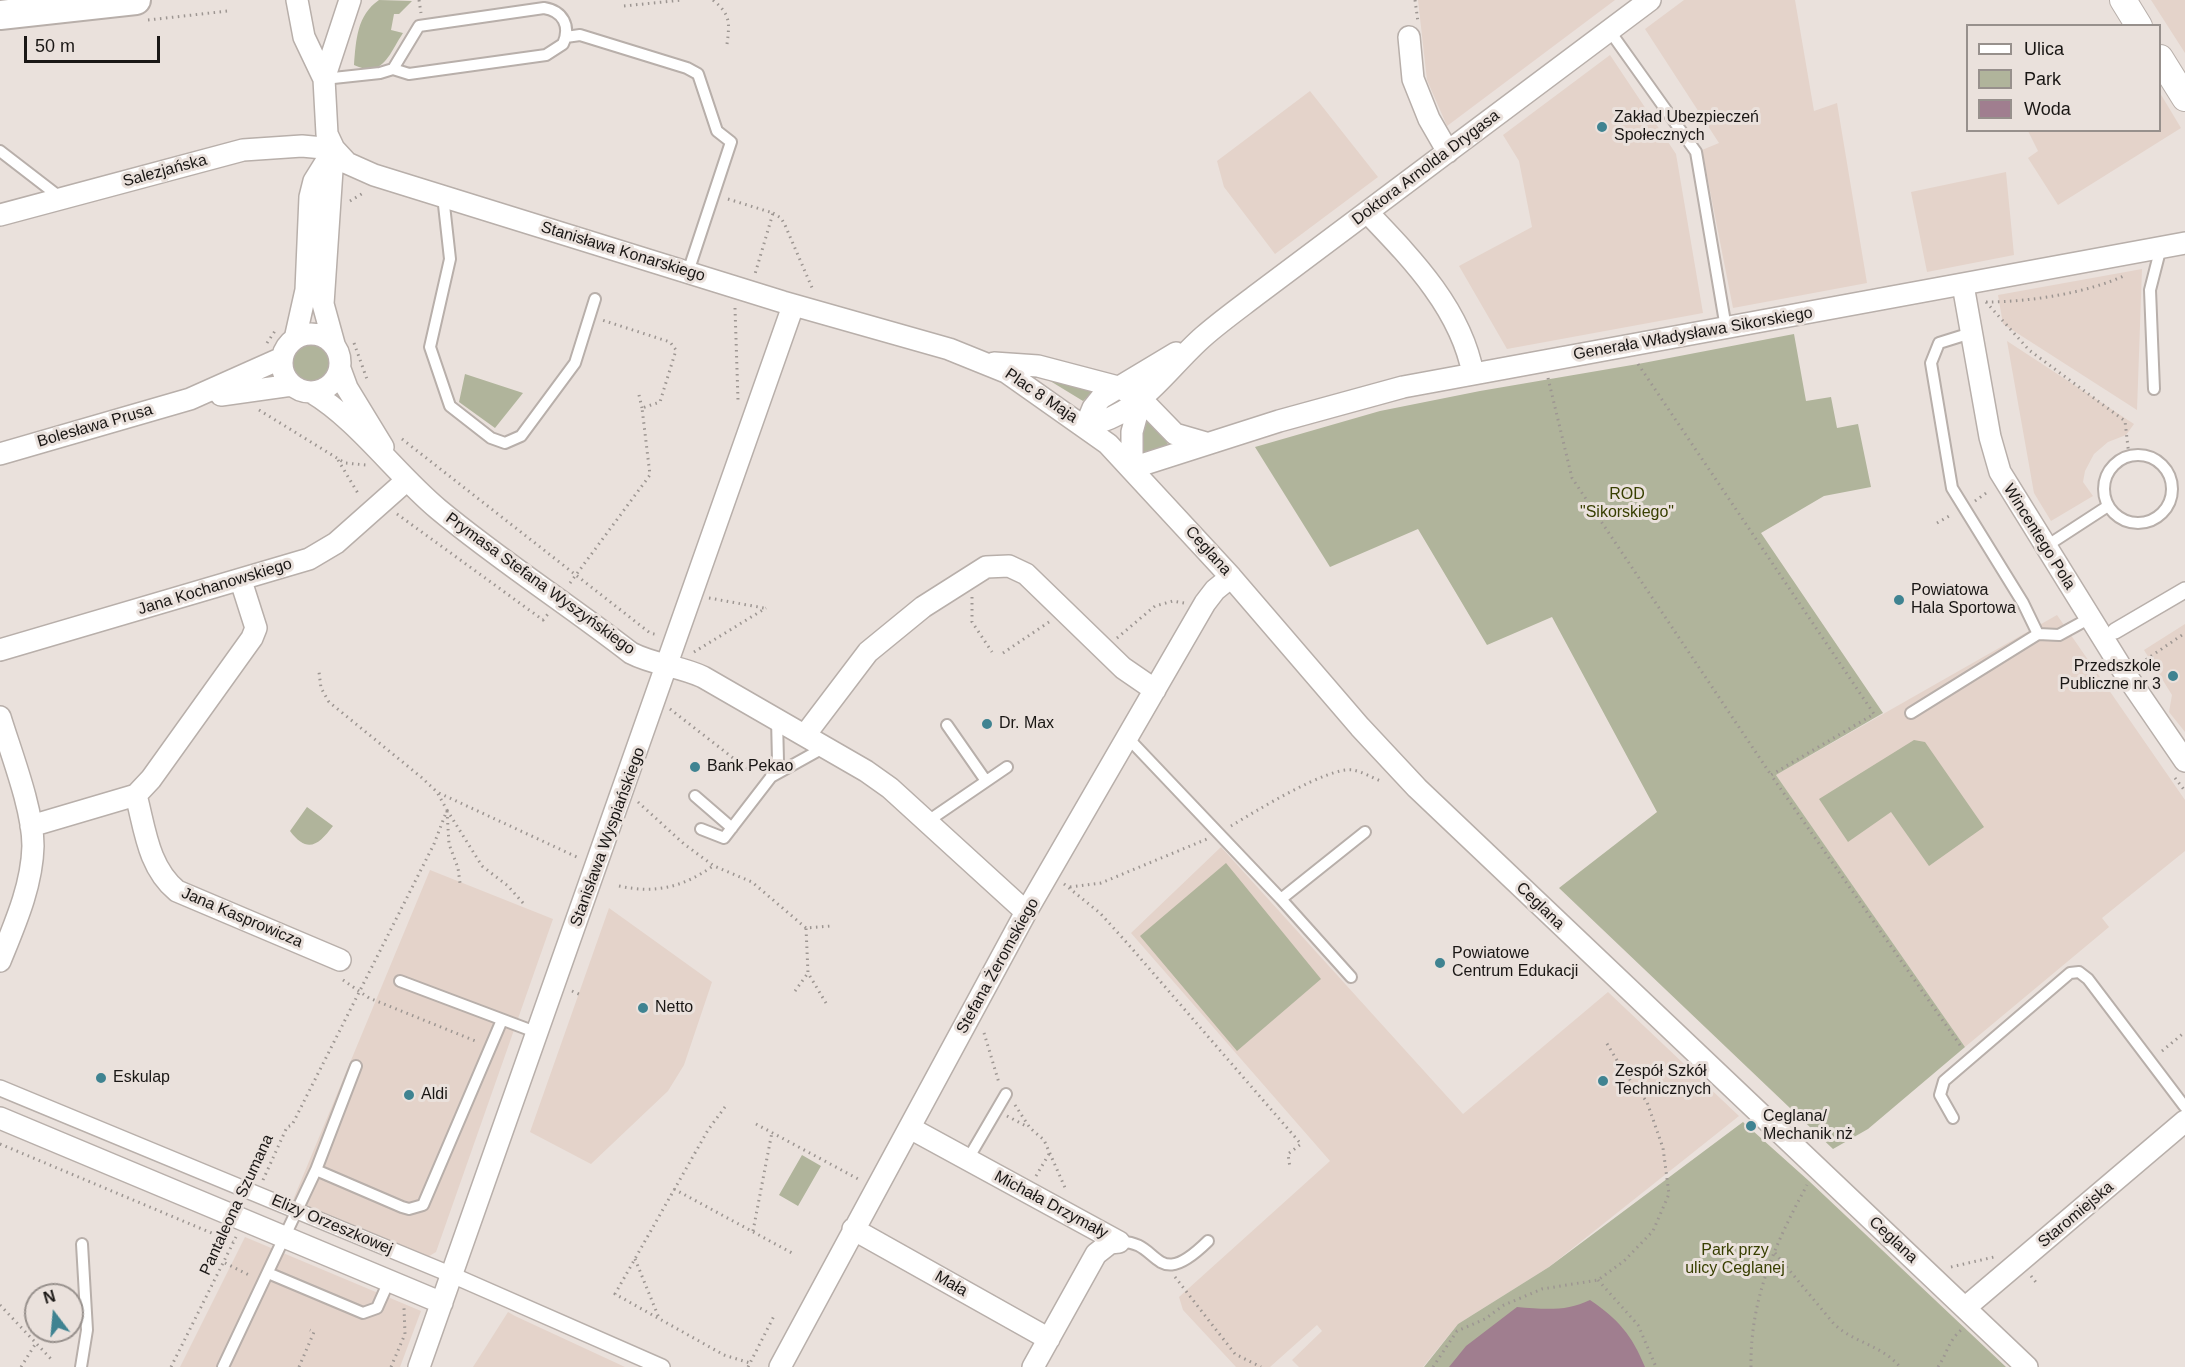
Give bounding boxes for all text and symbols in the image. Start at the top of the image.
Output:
scale bar [27,24,164,62]
legend [1966,24,2161,132]
text: 50 m [35,36,75,56]
text: Ulica [2024,39,2064,59]
text: Park [2024,69,2061,89]
text: Woda [2024,99,2071,119]
street label: Doktora Arnolda Drygasa [1348,106,1504,230]
place label: Zakład Ubezpieczeń Społecznych [1614,108,1759,146]
marker: Zakład Ubezpieczeń Społecznych [1595,120,1609,134]
street label: Salezjańska [121,151,209,191]
street label: Stanisława Konarskiego [539,218,707,286]
street label: Generała Władysława Sikorskiego [1572,303,1814,365]
street label: Plac 8 Maja [1001,365,1081,427]
street label: Bolesława Prusa [35,400,155,452]
street label: Wincentego Pola [1999,481,2079,593]
park label: ROD "Sikorskiego" [1580,485,1674,523]
street label: Prymasa Stefana Wyszyńskiego [442,509,638,659]
street label: Ceglana [1181,522,1235,580]
street label: Jana Kochanowskiego [136,554,294,620]
place label: Powiatowa Hala Sportowa [1911,581,2016,619]
marker: Powiatowa Hala Sportowa [1892,593,1906,607]
place label: Przedszkole Publiczne nr 3 [2060,657,2161,695]
marker: Przedszkole Publiczne nr 3 [2166,669,2180,683]
place label: Dr. Max [999,714,1054,734]
marker: Dr. Max [980,717,994,731]
street label: Stanisława Wyspiańskiego [567,745,649,929]
place label: Bank Pekao [707,757,793,777]
marker: Bank Pekao [688,760,702,774]
street label: Ceglana [1512,878,1568,934]
street label: Jana Kasprowicza [178,884,306,952]
street label: Stefana Żeromskiego [953,895,1043,1037]
place label: Powiatowe Centrum Edukacji [1452,944,1578,982]
marker: Powiatowe Centrum Edukacji [1433,956,1447,970]
place label: Netto [655,998,693,1018]
marker: Netto [636,1001,650,1015]
place label: Zespół Szkół Technicznych [1615,1062,1711,1100]
place label: Eskulap [113,1068,170,1088]
marker: Eskulap [94,1071,108,1085]
marker: Zespół Szkół Technicznych [1596,1074,1610,1088]
place label: Aldi [421,1085,448,1105]
marker: Aldi [402,1088,416,1102]
place label: Ceglana/ Mechanik nż [1763,1107,1853,1145]
marker: Ceglana/ Mechanik nż [1744,1119,1758,1133]
street label: Pantaleona Szumana [196,1132,278,1278]
street label: Michała Drzymały [991,1167,1111,1243]
street label: Staromiejska [2034,1178,2118,1252]
street label: Elizy Orzeszkowej [269,1191,395,1259]
street label: Ceglana [1865,1213,1921,1267]
park label: Park przy ulicy Ceglanej [1685,1241,1785,1279]
street label: Mała [931,1267,971,1301]
north arrow [24,1283,84,1343]
text: N [42,1287,57,1307]

